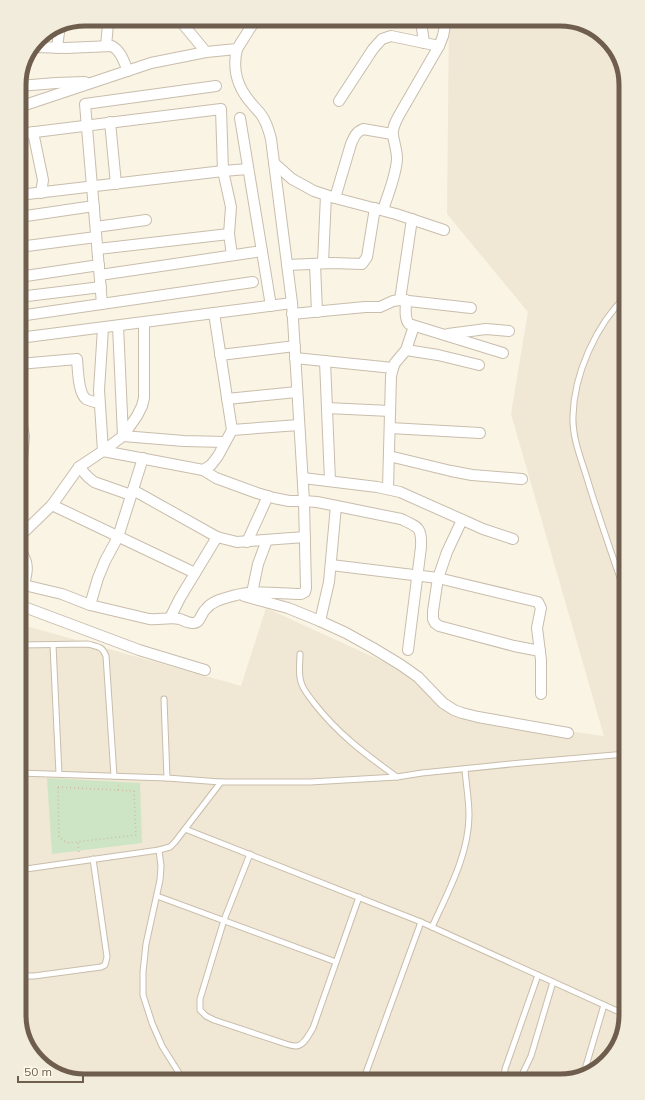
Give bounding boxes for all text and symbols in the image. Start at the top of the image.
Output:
scale bar [18,1058,83,1084]
text: 50 m [24,1064,52,1079]

